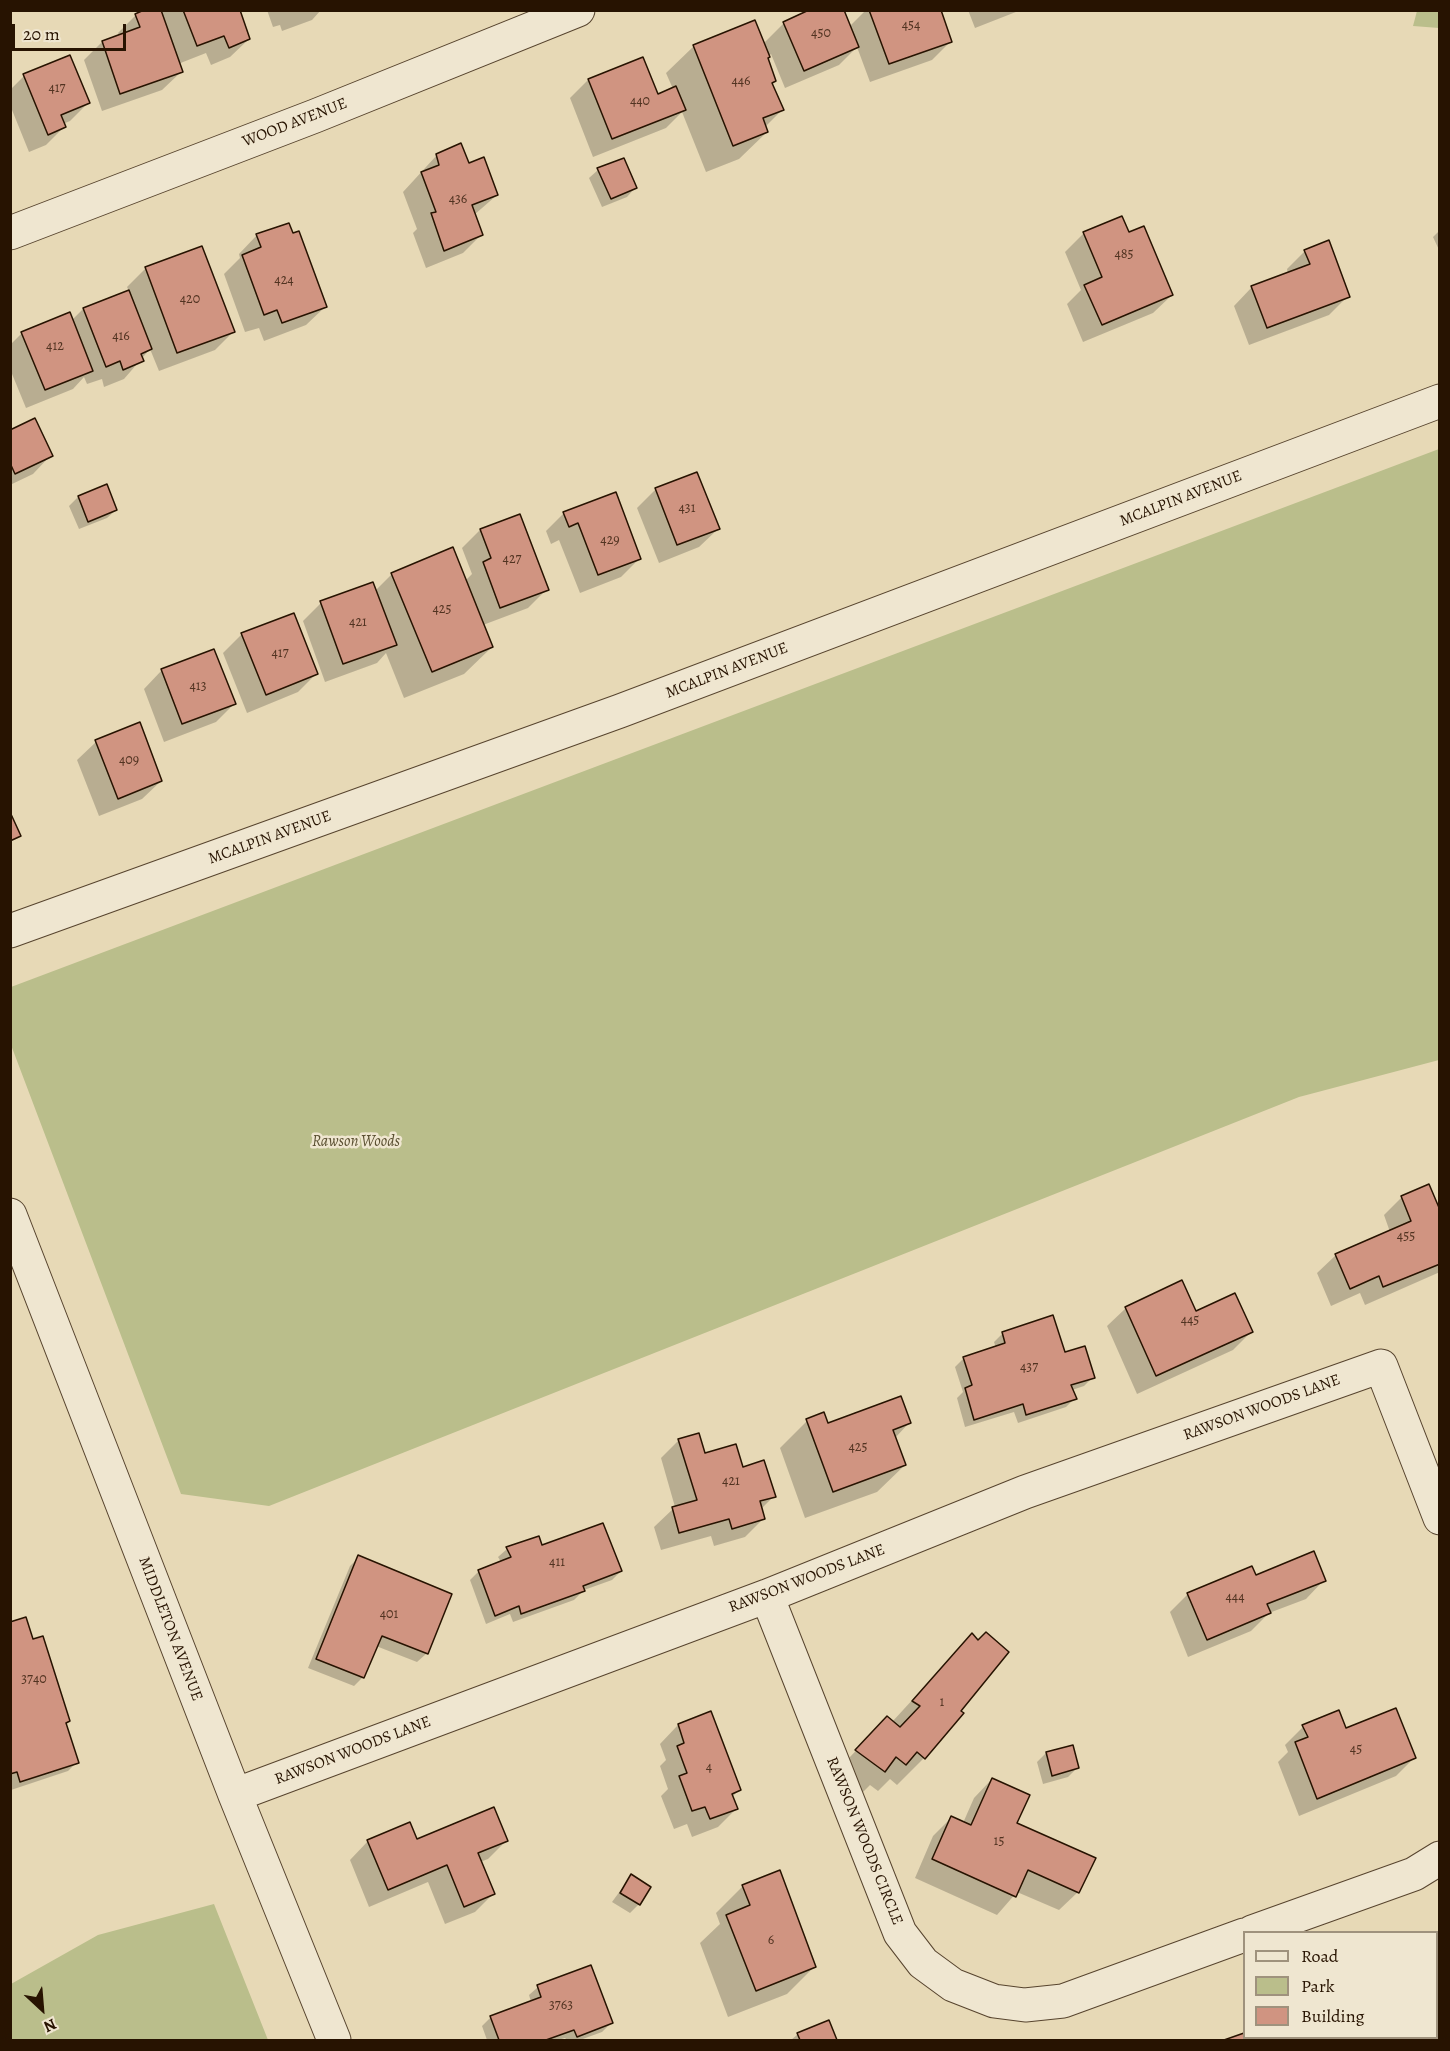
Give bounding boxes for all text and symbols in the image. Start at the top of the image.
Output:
scale bar [15,12,129,50]
house number: 454 [902,18,920,34]
text: 20 m [23,22,60,46]
house number: 450 [811,26,831,42]
house number: 446 [731,74,751,90]
house number: 417 [48,81,66,97]
street label: WOOD AVENUE [240,94,350,152]
house number: 440 [630,94,650,110]
house number: 436 [449,192,467,208]
house number: 485 [1114,247,1134,263]
house number: 424 [274,273,294,289]
house number: 420 [180,292,200,308]
house number: 416 [112,329,130,345]
house number: 412 [46,339,64,355]
street label: MCALPIN AVENUE [1117,467,1245,531]
house number: 431 [679,501,695,517]
house number: 429 [600,533,620,549]
house number: 427 [503,552,521,568]
house number: 425 [432,602,452,618]
house number: 421 [349,615,367,631]
street label: MCALPIN AVENUE [663,639,791,703]
house number: 417 [271,646,289,662]
house number: 413 [190,679,206,695]
house number: 409 [119,753,139,769]
street label: MCALPIN AVENUE [206,807,334,869]
park label: Rawson Woods [312,1132,400,1152]
house number: 455 [1397,1229,1415,1245]
house number: 445 [1181,1313,1199,1329]
house number: 437 [1020,1360,1038,1376]
street label: RAWSON WOODS LANE [1181,1371,1343,1445]
house number: 425 [848,1440,868,1456]
house number: 421 [722,1474,740,1490]
street label: RAWSON WOODS LANE [726,1540,888,1618]
street label: MIDDLETON AVENUE [134,1554,206,1704]
house number: 411 [549,1555,565,1571]
house number: 444 [1225,1590,1245,1606]
house number: 401 [380,1607,398,1623]
house number: 3740 [21,1672,47,1688]
house number: 1 [940,1695,944,1711]
street label: RAWSON WOODS LANE [272,1712,434,1790]
house number: 45 [1350,1742,1362,1758]
street label: RAWSON WOODS CIRCLE [821,1754,907,1928]
house number: 4 [706,1760,712,1776]
house number: 15 [994,1834,1004,1850]
legend [1243,1931,1438,2039]
house number: 6 [768,1933,774,1949]
text: Road [1301,1944,1338,1968]
text: Park [1301,1974,1335,1998]
north arrow [12,1979,72,2039]
house number: 3763 [549,1998,573,2014]
text: Building [1301,2004,1365,2028]
text: N [40,2013,60,2038]

